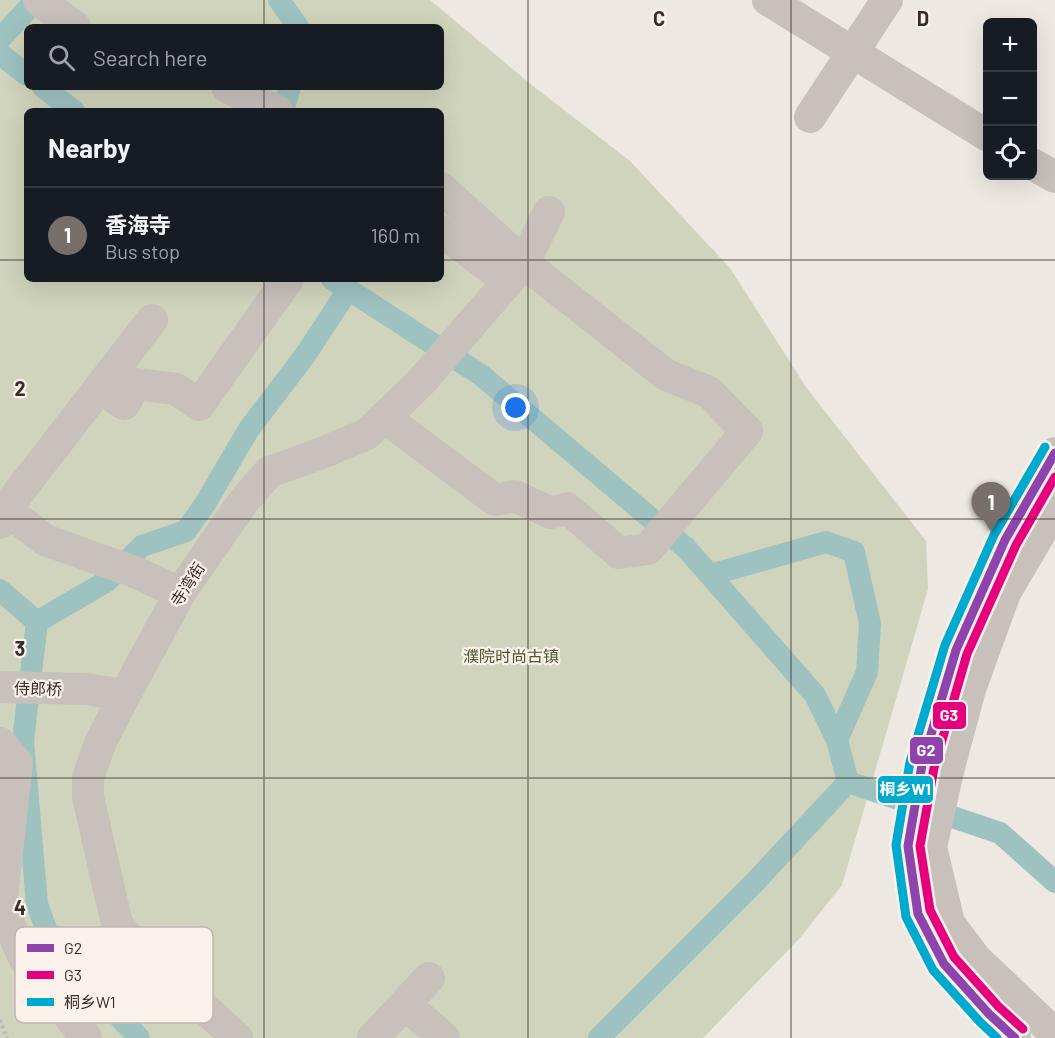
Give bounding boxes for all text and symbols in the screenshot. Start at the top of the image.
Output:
text: C [653,6,665,30]
text: D [917,6,929,30]
map controls [983,18,1037,180]
button: + [983,18,1037,72]
search box [24,24,444,90]
icon: search [45,41,78,74]
text: Search here [93,44,207,70]
button: − [983,72,1037,126]
button: locate [983,126,1037,180]
text: Nearby [48,132,130,163]
text: 香海寺 [105,211,171,237]
text: 1 [64,223,71,247]
text: 160 m [371,223,420,247]
text: Bus stop [105,239,180,263]
text: 2 [14,376,26,400]
your location [501,393,530,422]
pin: 1 [972,482,1010,532]
street label: 寺湾街 [166,559,208,609]
text: 3 [15,636,25,660]
park label: 濮院时尚古镇 [463,646,559,665]
street label: 侍郎桥 [14,678,62,698]
line badge: G3 [932,701,967,730]
text: G3 [940,705,958,724]
line badge: G2 [909,736,944,765]
text: G2 [917,740,935,759]
line badge: 桐乡W1 [877,775,934,804]
text: 桐乡W1 [879,779,931,798]
text: 4 [14,895,26,919]
legend [15,927,213,1023]
text: G2 [64,938,82,957]
text: G3 [64,965,82,984]
text: 桐乡W1 [64,992,116,1011]

